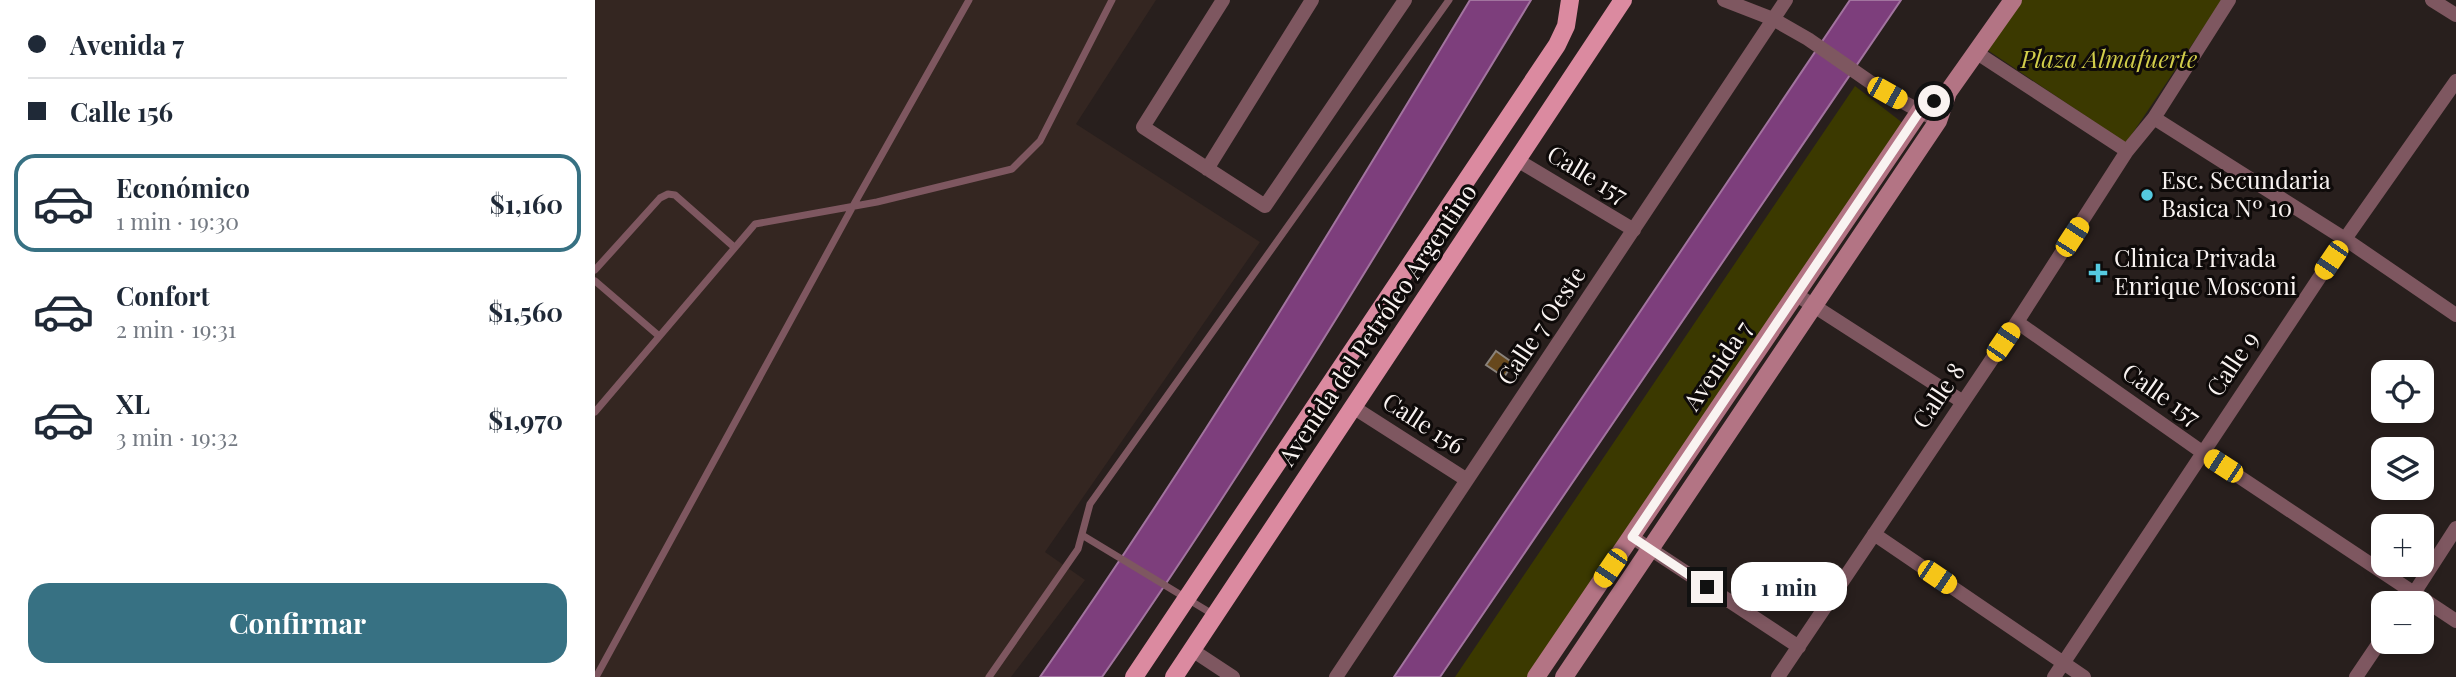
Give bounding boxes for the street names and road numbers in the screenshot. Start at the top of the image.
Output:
street label: Calle 157 [1542,137,1634,210]
street label: Avenida del Petróleo Argentino [1269,177,1483,472]
street label: Calle 7 Oeste [1489,259,1592,391]
street label: Avenida 7 [1674,314,1758,417]
street label: Calle 9 [2198,324,2265,402]
street label: Calle 157 [2117,355,2208,432]
street label: Calle 8 [1904,356,1971,434]
street label: Calle 156 [1377,384,1471,461]

